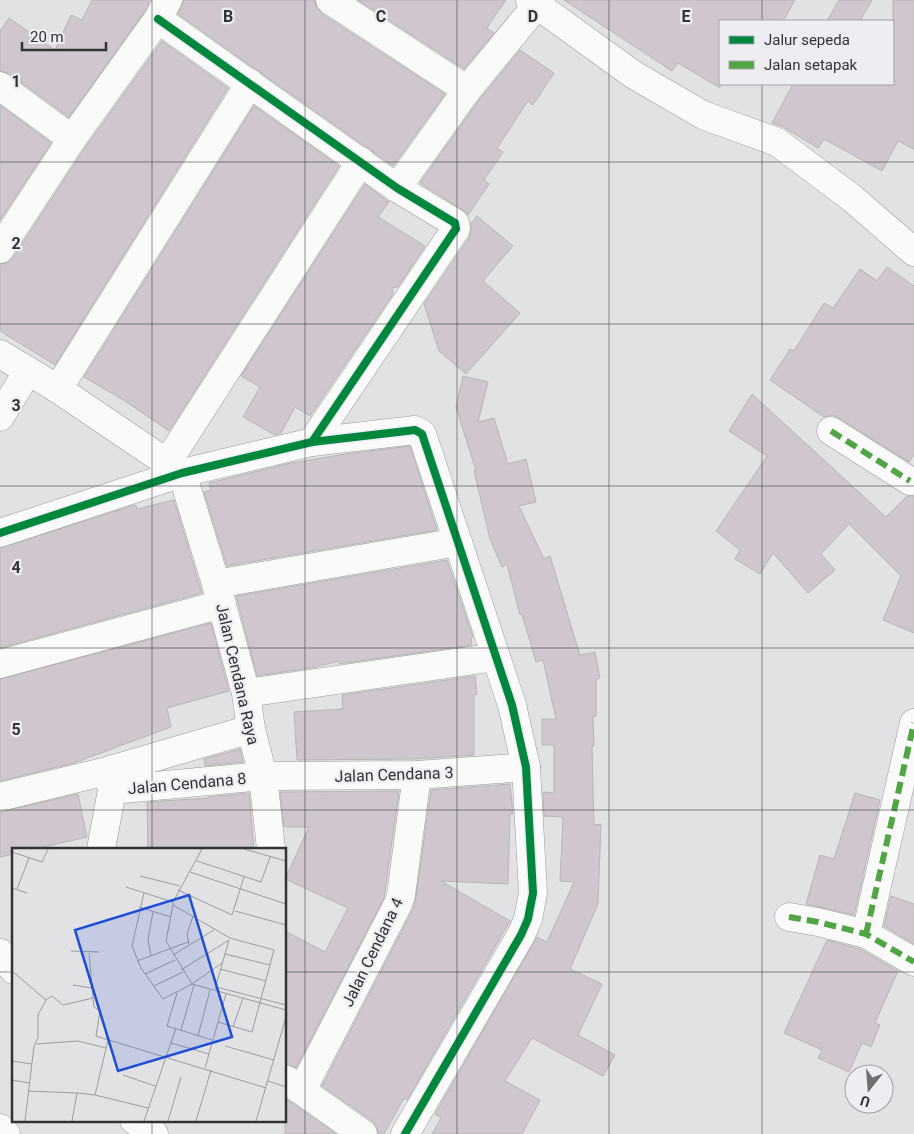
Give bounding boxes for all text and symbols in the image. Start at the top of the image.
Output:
text: B [223,7,233,26]
text: C [376,7,386,26]
text: D [528,7,538,26]
text: E [682,7,691,26]
scale bar [22,20,106,52]
legend [719,20,894,85]
text: 20 m [30,28,64,46]
text: Jalur sepeda [764,31,850,49]
text: Jalan setapak [764,56,858,74]
text: 1 [11,72,21,91]
text: 2 [11,234,21,253]
text: 3 [11,396,21,415]
text: 4 [11,558,21,577]
street label: Jalan Cendana Raya [212,602,263,747]
text: 5 [11,720,21,739]
street label: Jalan Cendana 3 [334,763,454,786]
street label: Jalan Cendana 8 [127,769,247,798]
inset map [12,848,286,1122]
street label: Jalan Cendana 4 [338,895,407,1010]
north arrow [844,1064,894,1114]
text: U [858,1092,872,1110]

